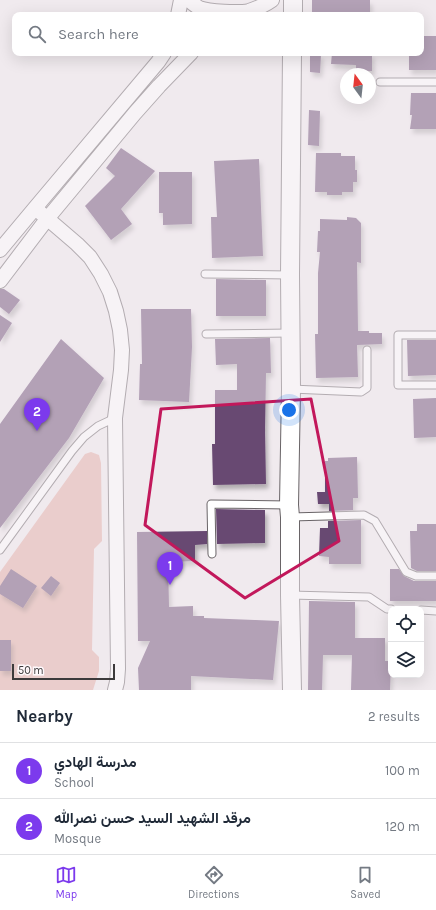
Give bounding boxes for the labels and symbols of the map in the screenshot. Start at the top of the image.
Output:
north arrow [340,68,376,104]
pin: 2 [24,398,50,431]
your location [279,400,299,420]
pin: 1 [157,552,183,585]
scale bar [12,662,115,681]

